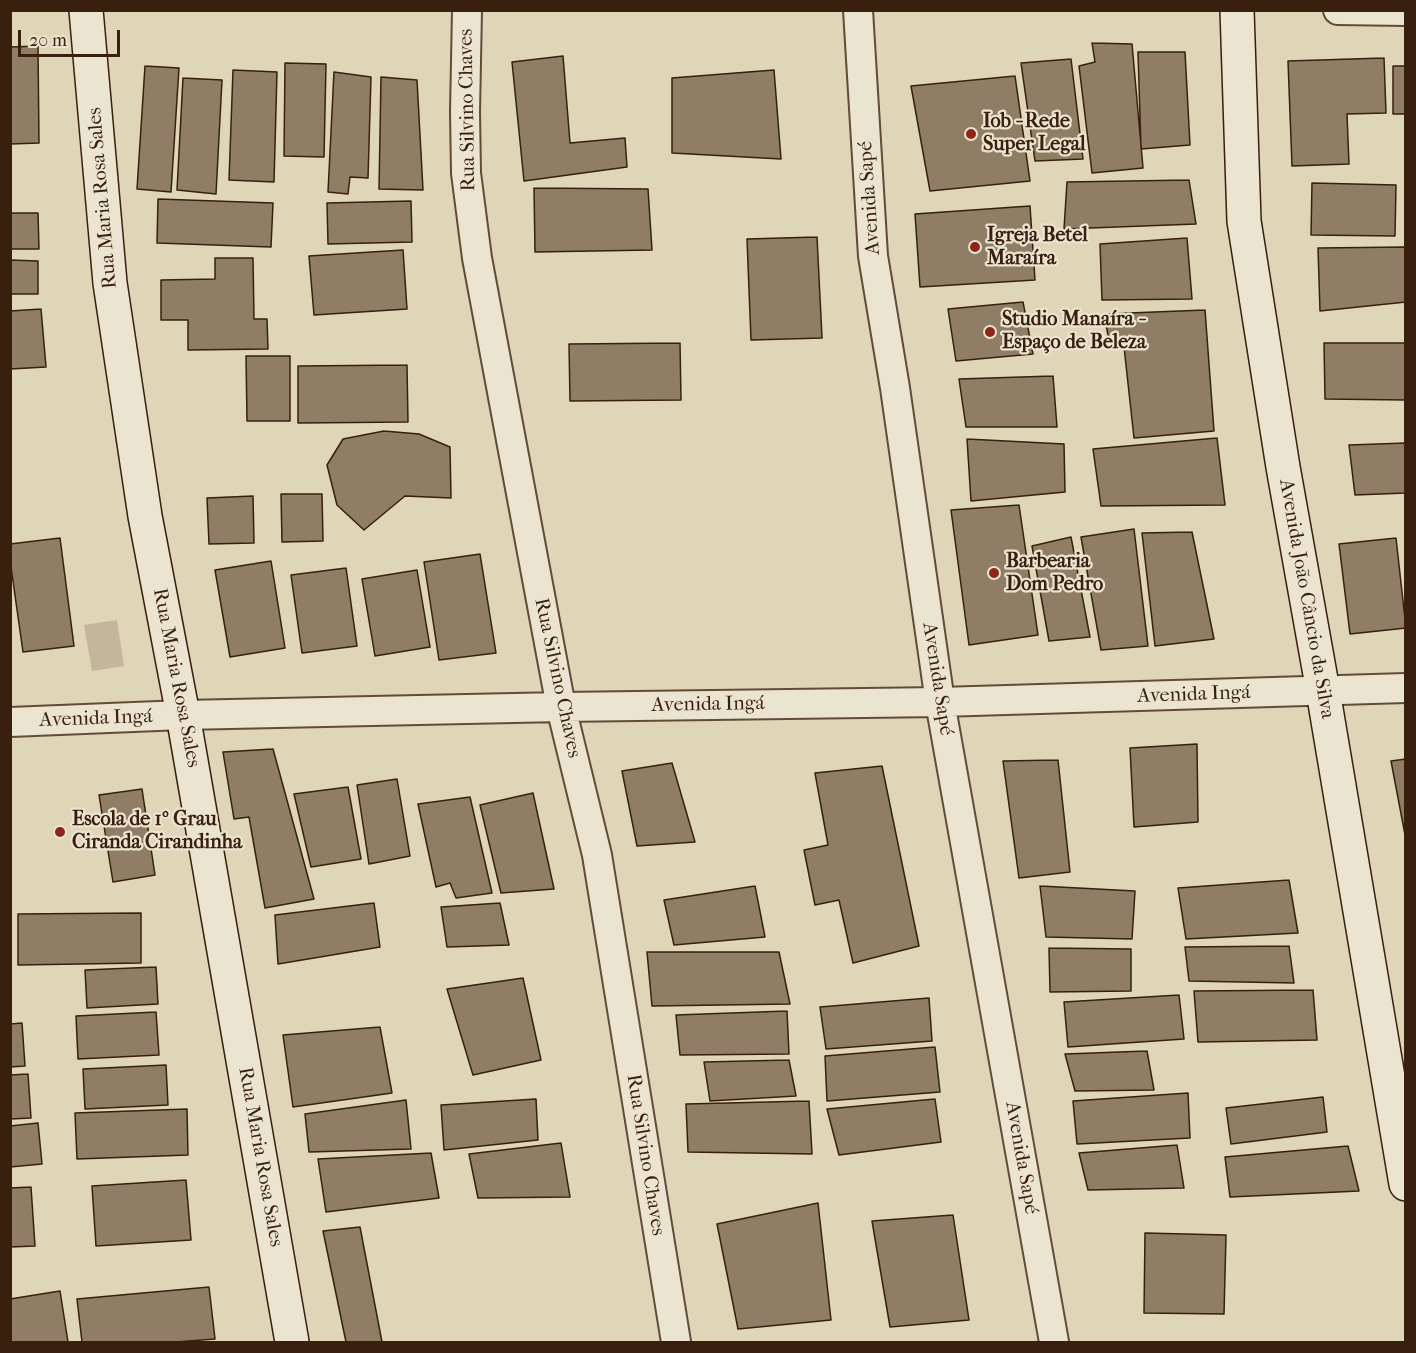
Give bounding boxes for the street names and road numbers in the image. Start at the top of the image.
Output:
street label: Rua Silvino Chaves [455,28,481,192]
street label: Rua Maria Rosa Sales [83,106,123,290]
street label: Avenida Sapé [854,140,886,256]
street label: Avenida João Câncio da Silva [1273,477,1339,721]
street label: Rua Maria Rosa Sales [147,586,205,770]
street label: Rua Silvino Chaves [528,596,586,760]
street label: Avenida Sapé [916,621,958,737]
street label: Avenida Ingá [1137,681,1251,709]
street label: Avenida Ingá [651,692,765,718]
street label: Avenida Ingá [39,705,153,733]
street label: Rua Maria Rosa Sales [232,1065,288,1249]
street label: Rua Silvino Chaves [620,1073,670,1237]
street label: Avenida Sapé [999,1100,1043,1216]

